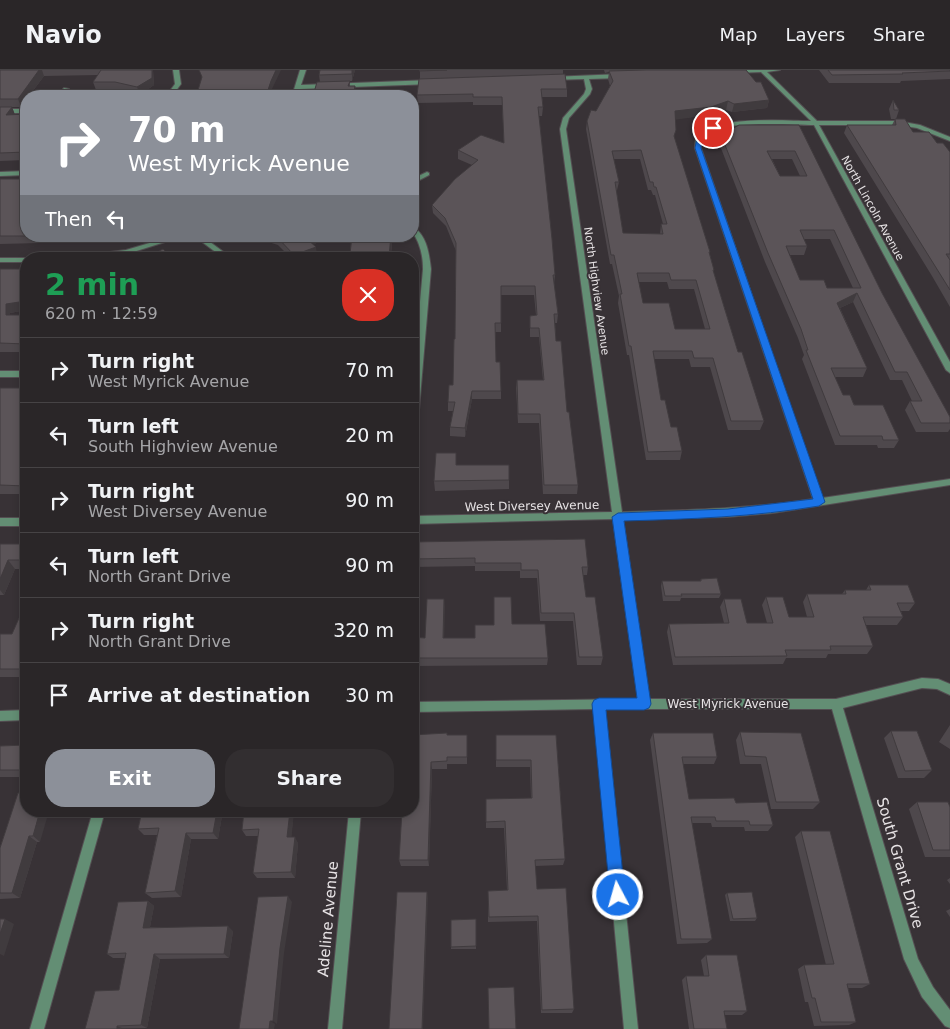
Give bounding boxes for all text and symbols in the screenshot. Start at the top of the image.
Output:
text: Navio [25,21,102,49]
text: Map [719,24,757,45]
text: Layers [785,24,845,45]
text: Share [873,24,925,45]
pin [692,107,734,149]
icon: right [45,110,110,175]
text: 70 m [128,110,225,150]
icon: arrive [699,114,727,142]
text: West Myrick Avenue [128,151,350,176]
street label: North Lincoln Avenue [838,154,907,263]
icon: left [102,205,130,233]
text: Then [45,208,92,230]
street label: North Highview Avenue [581,226,612,356]
text: 2 min [45,267,139,302]
button: close [342,269,394,321]
text: 620 m · 12:59 [45,304,158,323]
text: Turn right [88,350,194,372]
icon: right [45,356,73,384]
text: 70 m [345,359,394,381]
text: West Myrick Avenue [88,372,249,391]
text: Turn left [88,415,179,437]
icon: left [45,421,73,449]
text: 20 m [345,424,394,446]
text: South Highview Avenue [88,437,278,456]
text: Turn right [88,480,194,502]
icon: right [45,486,73,514]
text: 90 m [345,489,394,511]
street label: West Diversey Avenue [465,498,599,514]
text: West Diversey Avenue [88,502,267,521]
text: Turn left [88,545,179,567]
icon: left [45,551,73,579]
text: 90 m [345,554,394,576]
text: North Grant Drive [88,567,231,586]
text: Turn right [88,610,194,632]
icon: right [45,616,73,644]
text: 320 m [333,619,394,641]
text: North Grant Drive [88,632,231,651]
icon: arrive [45,681,73,709]
text: Arrive at destination [88,684,310,706]
text: 30 m [345,684,394,706]
street label: West Myrick Avenue [668,697,788,711]
button: Exit [45,749,215,807]
button: Share [225,749,394,807]
street label: South Grant Drive [873,795,927,931]
street label: Adeline Avenue [314,860,342,978]
position arrow [591,868,643,920]

